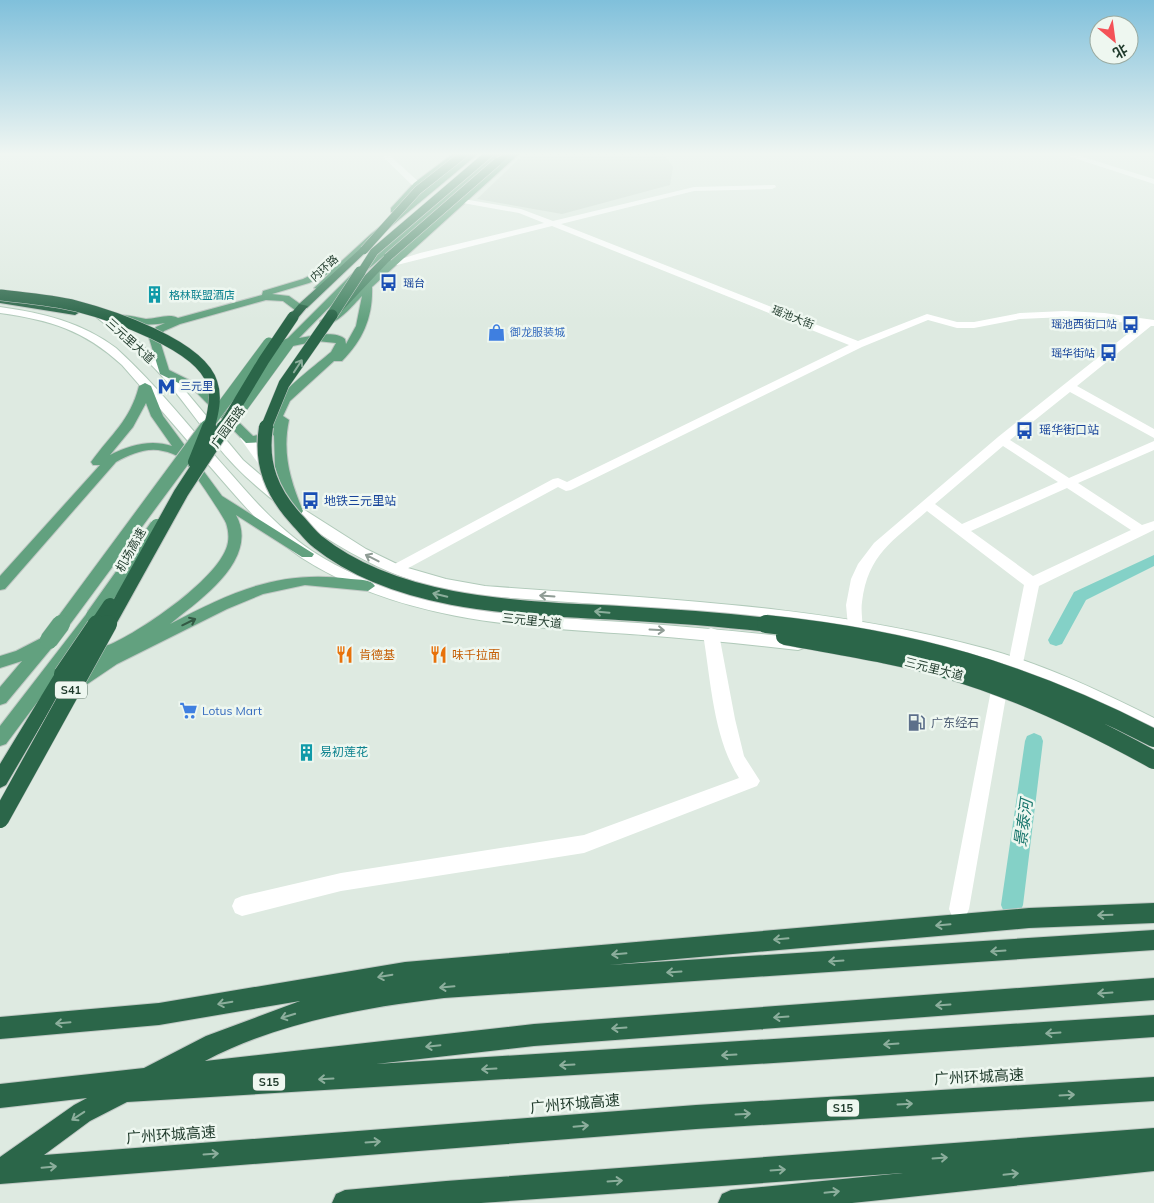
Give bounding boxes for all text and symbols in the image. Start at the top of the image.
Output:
north arrow [1089,15,1139,65]
text: 北 [1110,40,1131,63]
street label: 内环路 [307,252,341,284]
bus stop icon: 瑶台 [379,273,399,293]
place label: 瑶台 [403,276,425,290]
building icon: 格林联盟酒店 [145,285,165,305]
place label: 格林联盟酒店 [169,288,235,302]
street label: 瑶池大街 [770,302,816,332]
bus stop icon: 瑶池西街口站 [1121,314,1141,334]
street label: 三元里大道 [103,315,158,366]
place label: 瑶池西街口站 [1051,317,1117,331]
shop icon: 御龙服装城 [486,322,506,342]
place label: 御龙服装城 [509,325,565,339]
bus stop icon: 瑶华街站 [1099,343,1119,363]
place label: 瑶华街站 [1051,346,1095,360]
one-way arrow [293,359,303,373]
metro station icon: 三元里 [156,376,176,396]
place label: 三元里 [180,379,213,393]
street label: 广园西路 [207,403,248,451]
bus stop icon: 瑶华街口站 [1015,420,1035,440]
place label: 瑶华街口站 [1039,422,1099,437]
bus stop icon: 地铁三元里站 [300,491,320,511]
place label: 地铁三元里站 [324,493,396,508]
street label: 机场高速 [112,525,149,574]
one-way arrow [365,553,380,562]
one-way arrow [433,590,449,599]
one-way arrow [539,591,555,600]
one-way arrow [594,607,610,617]
street label: 三元里大道 [501,610,563,631]
one-way arrow [181,617,196,626]
one-way arrow [649,626,665,635]
restaurant icon: 肯德基 [335,645,355,665]
restaurant icon: 味千拉面 [428,645,448,665]
place label: 肯德基 [359,647,395,662]
place label: 味千拉面 [452,647,500,662]
street label: 三元里大道 [903,654,965,683]
road number: S41 [55,682,87,698]
supermarket icon: Lotus Mart [178,701,198,721]
place label: Lotus Mart [202,703,262,718]
fuel station icon: 广东经石 [907,713,927,733]
place label: 广东经石 [931,715,979,730]
building icon: 易初莲花 [296,742,316,762]
place label: 易初莲花 [320,744,368,759]
water label: 景泰河 [1010,795,1037,848]
one-way arrow [1098,910,1114,919]
one-way arrow [935,921,951,930]
one-way arrow [774,935,790,944]
one-way arrow [990,946,1006,956]
one-way arrow [612,949,628,958]
one-way arrow [828,957,844,966]
one-way arrow [666,967,682,976]
one-way arrow [377,972,393,982]
one-way arrow [440,982,456,991]
one-way arrow [1098,988,1114,998]
one-way arrow [217,999,233,1009]
one-way arrow [936,1000,952,1009]
one-way arrow [280,1011,296,1021]
one-way arrow [774,1012,790,1021]
one-way arrow [56,1018,72,1028]
one-way arrow [611,1024,627,1033]
one-way arrow [1045,1028,1061,1038]
one-way arrow [883,1040,899,1049]
one-way arrow [426,1041,442,1051]
one-way arrow [721,1050,737,1059]
one-way arrow [559,1060,575,1069]
one-way arrow [481,1065,497,1074]
street label: 广州环城高速 [934,1065,1024,1088]
road number: S15 [253,1074,285,1090]
one-way arrow [319,1074,335,1083]
street label: 广州环城高速 [529,1090,621,1117]
one-way arrow [1059,1090,1075,1099]
road number: S15 [827,1100,859,1116]
one-way arrow [897,1100,913,1109]
one-way arrow [734,1110,750,1119]
one-way arrow [72,1111,86,1121]
street label: 广州环城高速 [125,1122,217,1147]
one-way arrow [572,1122,588,1131]
one-way arrow [364,1138,380,1147]
one-way arrow [202,1150,218,1159]
one-way arrow [931,1154,947,1163]
one-way arrow [40,1163,56,1172]
one-way arrow [769,1165,785,1174]
one-way arrow [1002,1169,1018,1179]
one-way arrow [607,1176,623,1186]
one-way arrow [823,1187,839,1197]

